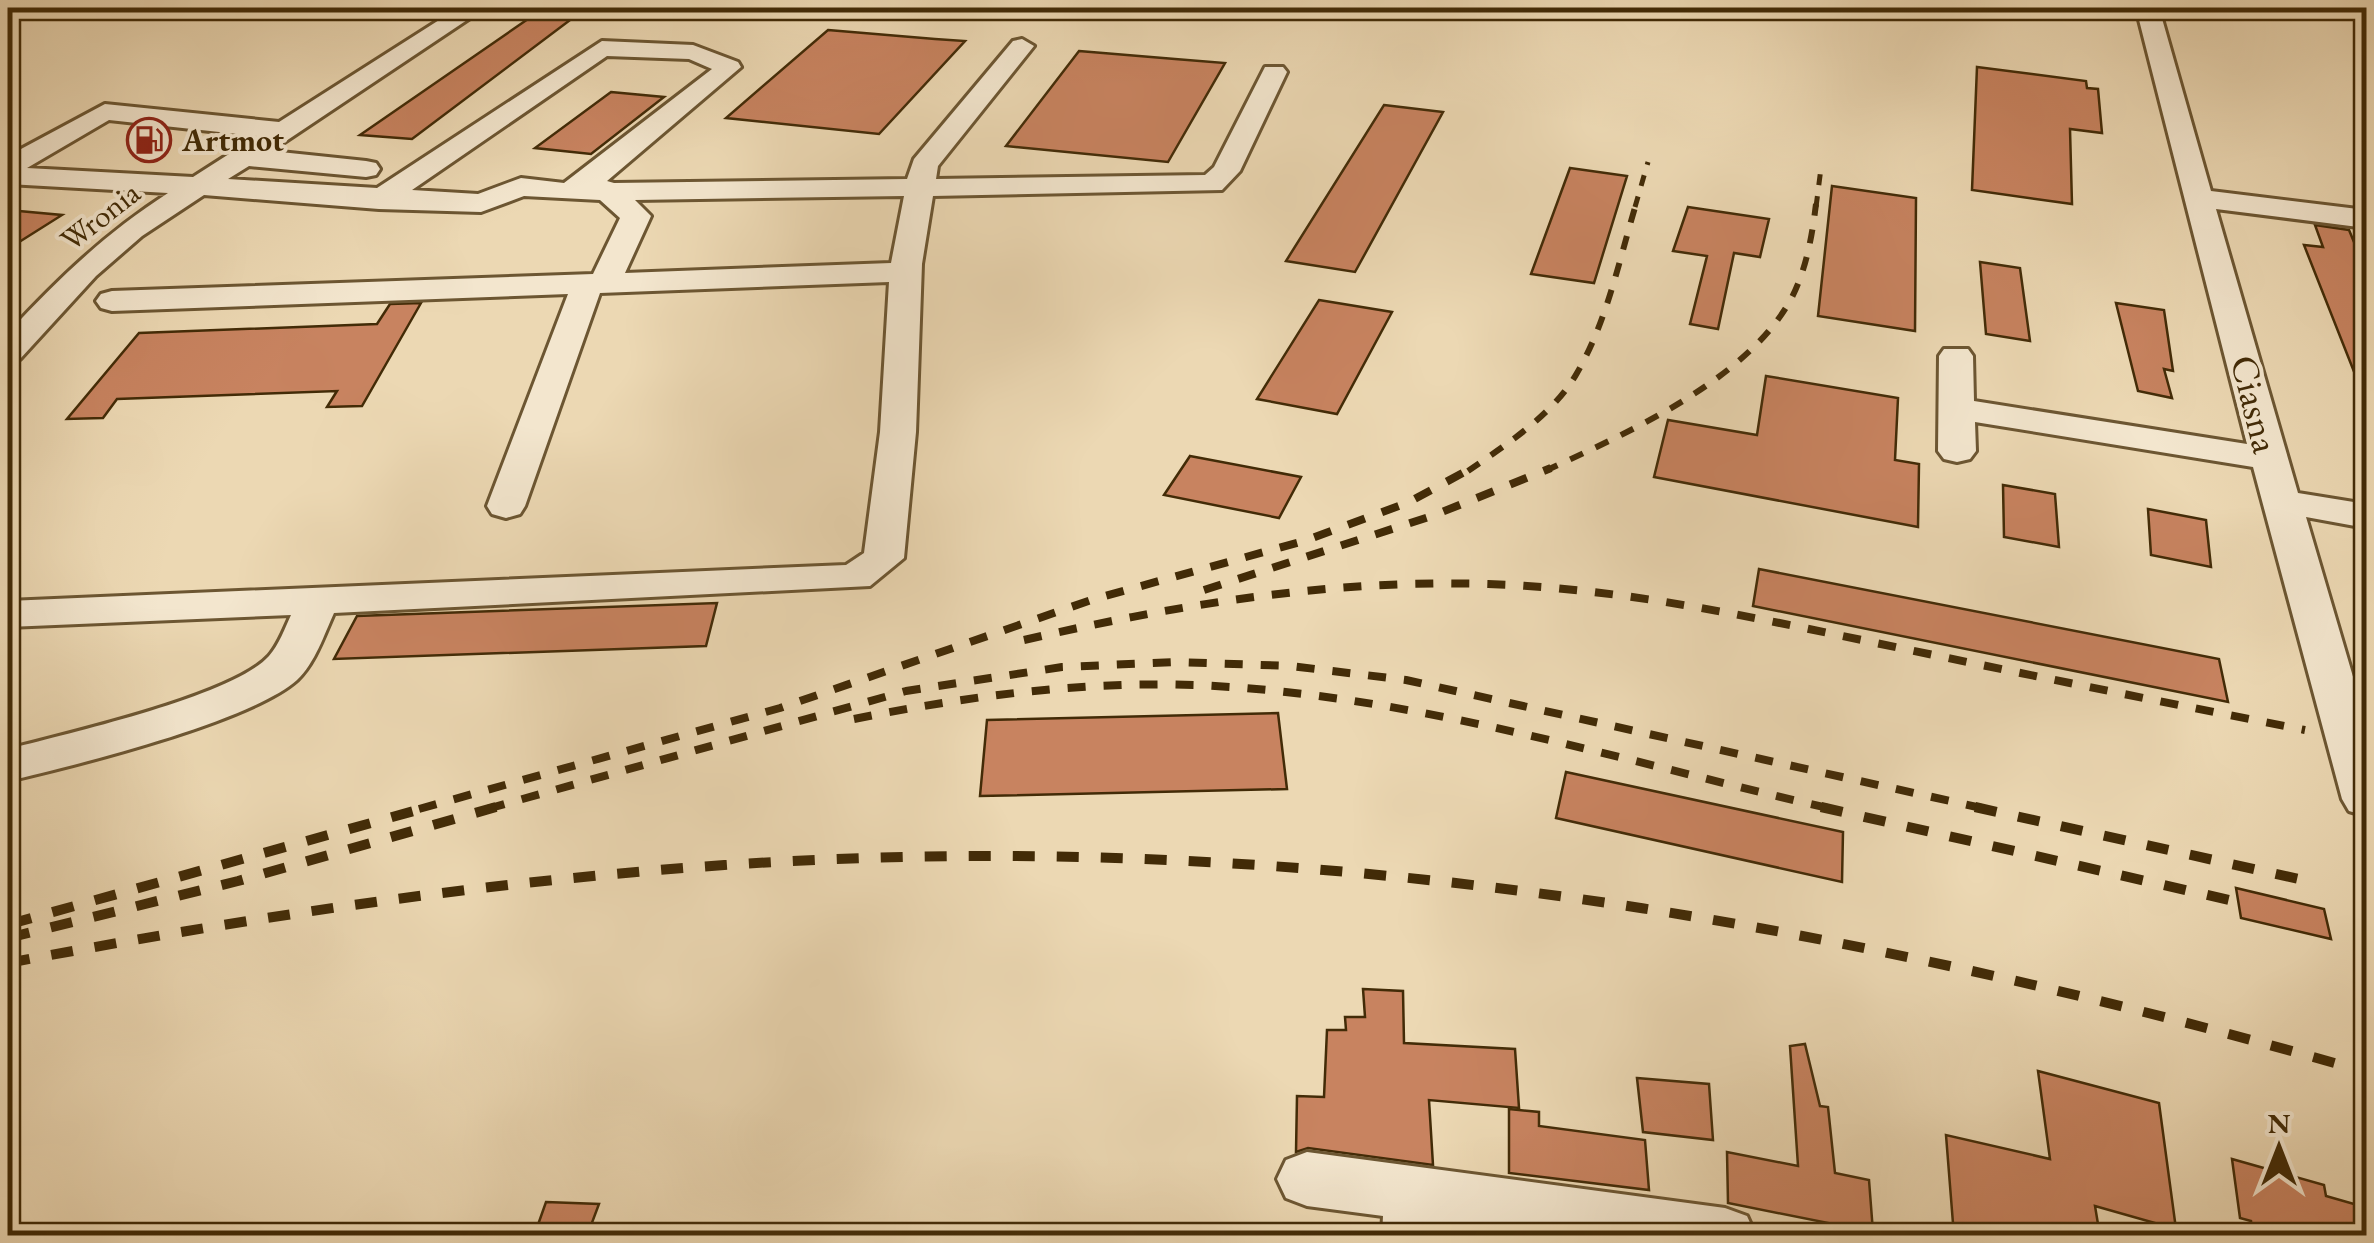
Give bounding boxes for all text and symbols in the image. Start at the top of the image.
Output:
fuel station icon: Artmot [126,117,172,163]
place label: Artmot [181,119,284,161]
street label: Wronia [51,171,149,260]
street label: Ciasna [2220,350,2291,459]
north arrow [2229,1098,2329,1198]
text: N [2268,1105,2291,1141]

